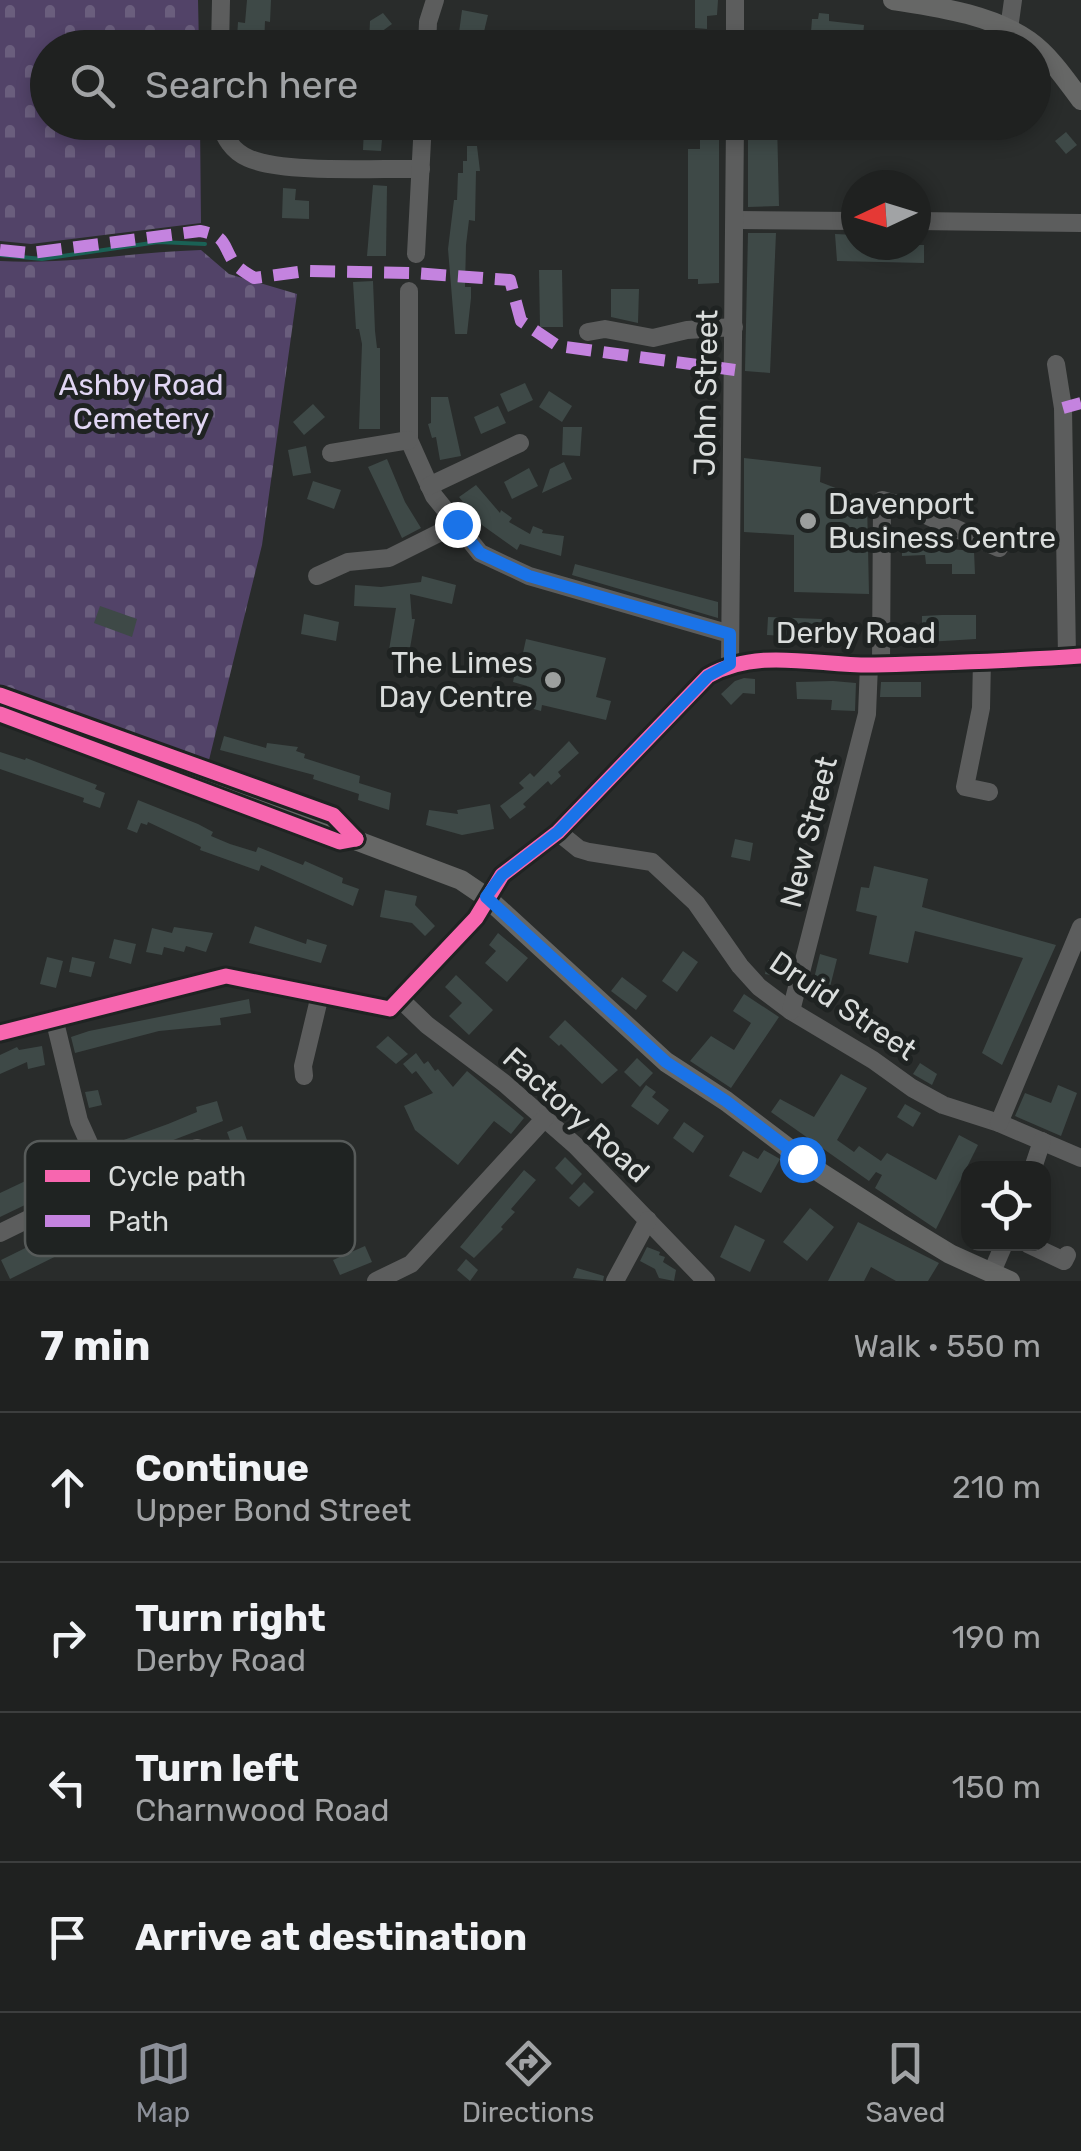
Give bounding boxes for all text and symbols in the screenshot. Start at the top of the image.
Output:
search box [30,30,1051,140]
icon: search [65,58,120,113]
text: Search here [145,62,358,108]
north arrow [841,170,931,260]
street label: John Street [687,309,725,477]
park label: Ashby Road Cemetery [58,367,224,437]
place label: Davenport Business Centre [828,486,1056,556]
route end [435,502,481,548]
marker: Davenport Business Centre [797,510,819,532]
street label: Derby Road [776,615,936,651]
place label: The Limes Day Centre [379,645,533,715]
marker: The Limes Day Centre [542,669,564,691]
street label: New Street [773,752,845,911]
street label: Druid Street [763,944,923,1068]
street label: Factory Road [495,1040,657,1190]
route start [780,1137,826,1183]
legend [25,1141,355,1256]
text: Cycle path [108,1160,246,1193]
map controls [961,1161,1051,1251]
button: locate [961,1161,1051,1251]
text: Path [108,1205,169,1238]
text: 7 min [40,1321,151,1371]
text: Walk · 550 m [854,1327,1041,1365]
text: Continue [135,1445,309,1491]
icon: ahead [40,1460,95,1515]
text: 210 m [952,1468,1041,1506]
text: Upper Bond Street [135,1491,411,1529]
text: Turn right [135,1595,326,1641]
icon: right [40,1610,95,1665]
text: 190 m [952,1618,1041,1656]
text: Derby Road [135,1641,306,1679]
text: Turn left [135,1745,299,1791]
icon: left [40,1760,95,1815]
text: 150 m [952,1768,1041,1806]
text: Charnwood Road [135,1791,389,1829]
icon: arrive [40,1910,95,1965]
text: Arrive at destination [135,1914,527,1960]
tab: Map [136,2036,191,2129]
tab: Directions [462,2036,594,2129]
tab: Saved [865,2036,945,2129]

